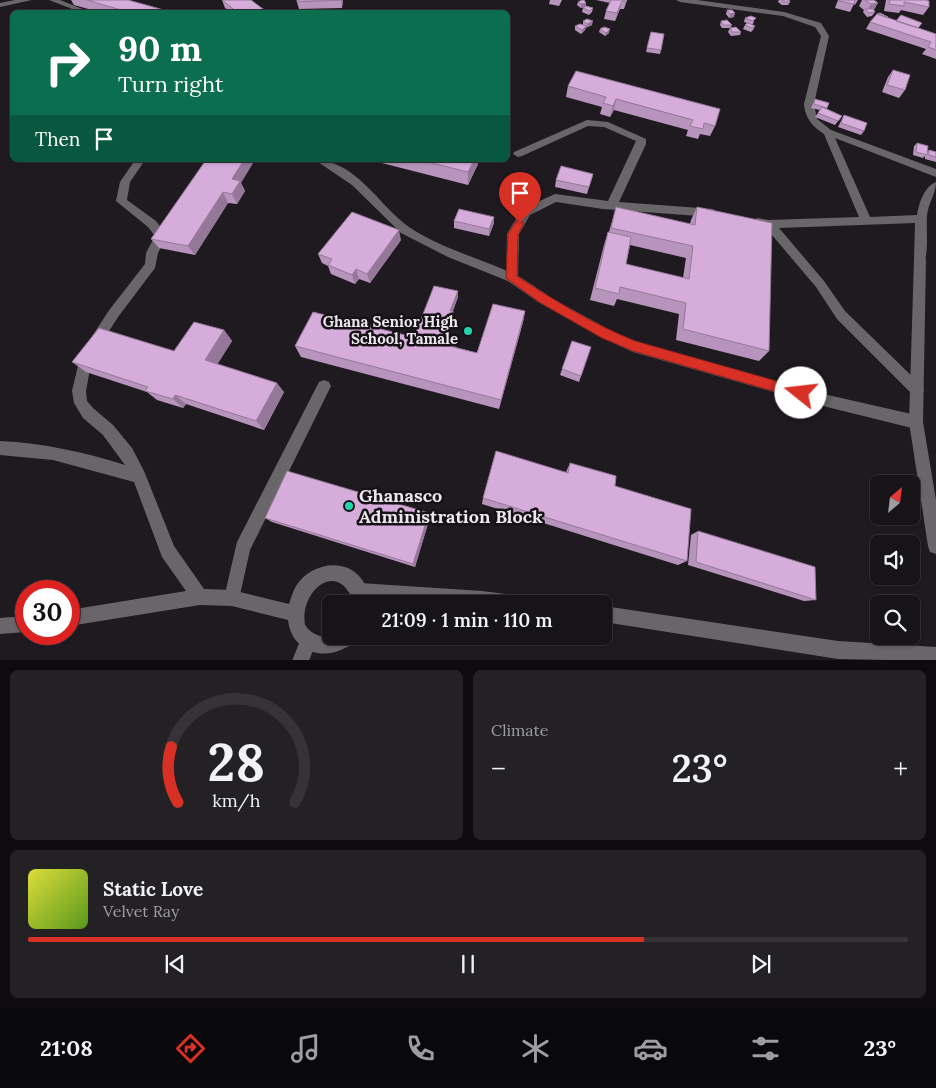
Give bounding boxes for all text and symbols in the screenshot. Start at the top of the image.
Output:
text: 90 m [118,26,202,71]
icon: right [35,30,100,95]
text: Turn right [118,70,223,98]
icon: arrive [90,125,118,153]
text: Then [35,127,80,151]
pin [499,172,541,223]
icon: arrive [506,179,534,207]
place label: Ghana Senior High School, Tamale [323,312,459,348]
marker: Ghana Senior High School, Tamale [462,325,474,337]
position arrow [774,366,826,418]
north arrow [870,475,920,525]
map controls [870,475,920,645]
place label: Ghanasco Administration Block [359,484,543,528]
marker: Ghanasco Administration Block [343,500,355,512]
button: sound [870,535,920,585]
speed limit sign: 30 [15,580,80,645]
button: search [870,595,920,645]
text: 21:09 · 1 min · 110 m [382,608,552,632]
text: Climate [491,720,548,740]
text: 28 [208,729,265,795]
text: 23° [671,744,728,792]
text: − [491,751,506,787]
text: + [893,751,908,787]
text: km/h [212,789,261,812]
text: Static Love [103,877,203,901]
text: Velvet Ray [103,901,179,921]
icon: previous [161,950,189,978]
icon: pause [454,950,482,978]
icon: next [747,950,775,978]
icon: directions [173,1031,208,1066]
icon: music [288,1031,323,1066]
icon: phone [403,1031,438,1066]
icon: climate [518,1031,553,1066]
icon: car [633,1031,668,1066]
icon: filters [748,1031,783,1066]
text: 21:08 [40,1034,93,1062]
text: 23° [863,1034,896,1062]

